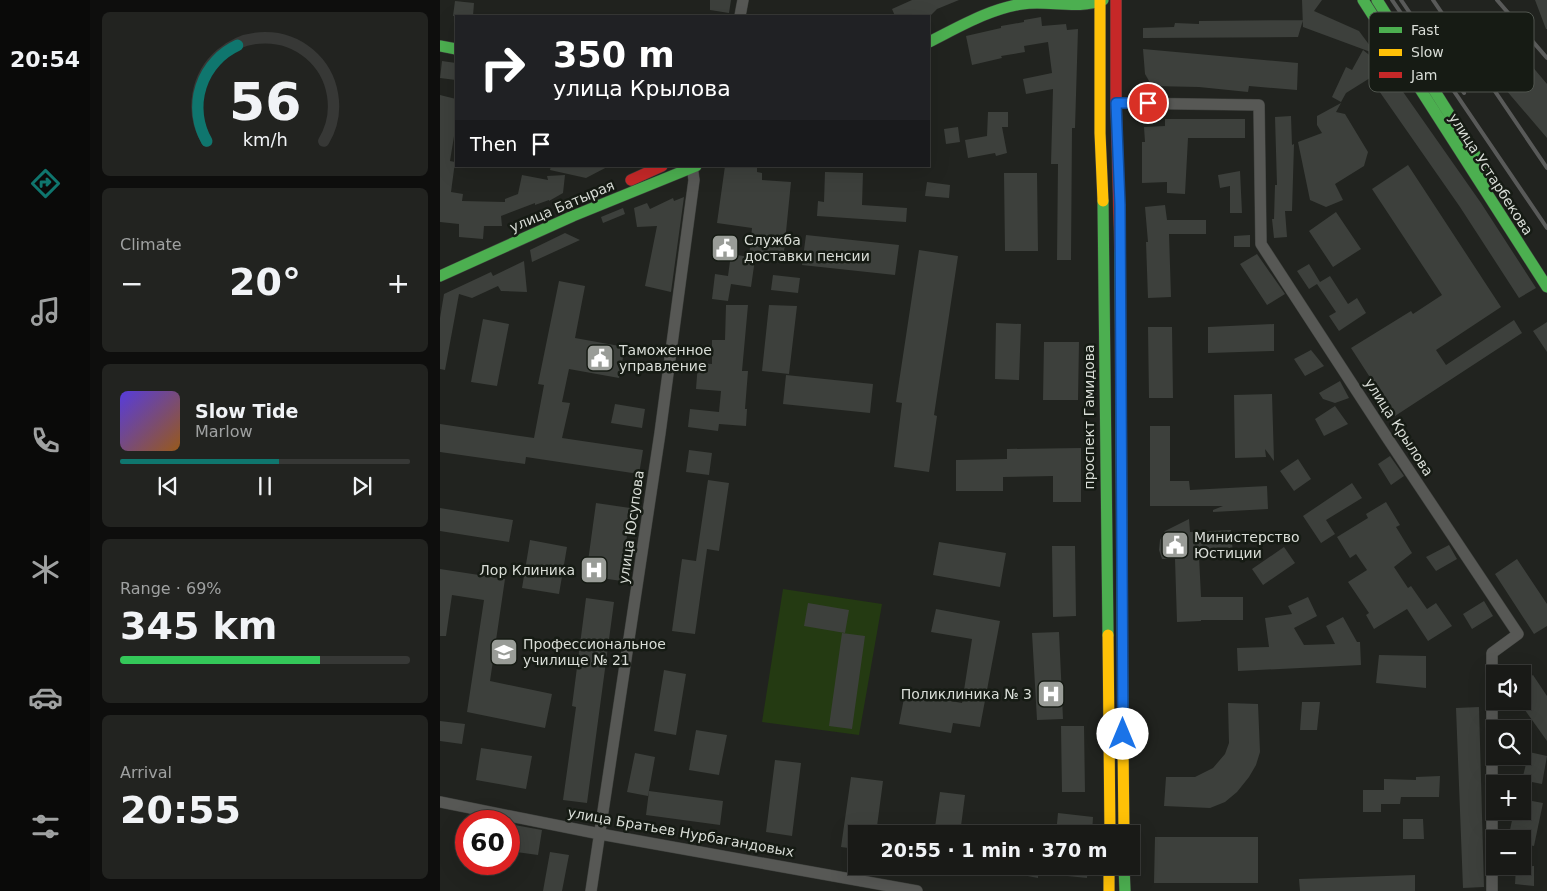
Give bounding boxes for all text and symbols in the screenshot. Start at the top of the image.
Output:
legend [1369,12,1534,92]
text: Fast [1411,22,1440,38]
icon: right [470,35,535,100]
text: 350 m [553,35,675,75]
text: Slow [1411,44,1444,60]
text: 20:54 [10,47,80,72]
text: Jam [1410,67,1437,83]
text: 56 [229,72,301,132]
text: улица Крылова [553,76,731,101]
pin [1127,82,1169,124]
icon: arrive [1134,89,1162,117]
street label: улица Устарбекова [1446,110,1536,238]
text: km/h [242,129,288,150]
icon: arrive [527,130,555,158]
text: Then [470,133,517,155]
icon: directions [28,166,63,201]
street label: улица Батырая [507,177,617,235]
place label: Служба доставки пенсии [744,232,870,264]
public building icon: Служба доставки пенсии [710,233,740,263]
text: Climate [120,235,182,254]
text: 20° [229,260,301,304]
text: − [120,267,143,300]
text: + [387,267,410,300]
icon: music [28,294,63,329]
place label: Таможенное управление [618,342,712,374]
public building icon: Таможенное управление [585,343,615,373]
street label: проспект Гамидова [1081,345,1097,489]
street label: улица Крылова [1361,375,1437,479]
text: Slow Tide [195,400,298,422]
text: Marlow [195,422,253,441]
icon: phone [28,423,63,458]
street label: улица Юсупова [615,469,647,585]
icon: previous [154,472,182,500]
icon: pause [251,472,279,500]
icon: next [348,472,376,500]
place label: Министерство Юстиции [1194,529,1299,561]
public building icon: Министерство Юстиции [1160,530,1190,560]
icon: climate [28,552,63,587]
hospital icon: Лор Клиника [579,555,609,585]
place label: Лор Клиника [479,562,575,578]
text: Range · 69% [120,579,222,598]
text: 345 km [120,604,277,648]
place label: Профессиональное училище № 21 [523,636,666,668]
school or university icon: Профессиональное училище № 21 [489,637,519,667]
map controls [1486,665,1531,875]
button: sound [1486,665,1531,710]
hospital icon: Поликлиника № 3 [1036,679,1066,709]
icon: car [28,680,63,715]
place label: Поликлиника № 3 [901,686,1032,702]
position arrow [1096,707,1148,759]
button: search [1486,720,1531,765]
text: Arrival [120,763,172,782]
button: + [1486,775,1531,820]
text: 20:55 [120,788,241,832]
street label: улица Братьев Нурбагандовых [567,804,795,860]
icon: filters [28,809,63,844]
speed limit sign: 60 [455,810,520,875]
button: − [1486,830,1531,875]
text: 20:55 · 1 min · 370 m [880,839,1108,861]

